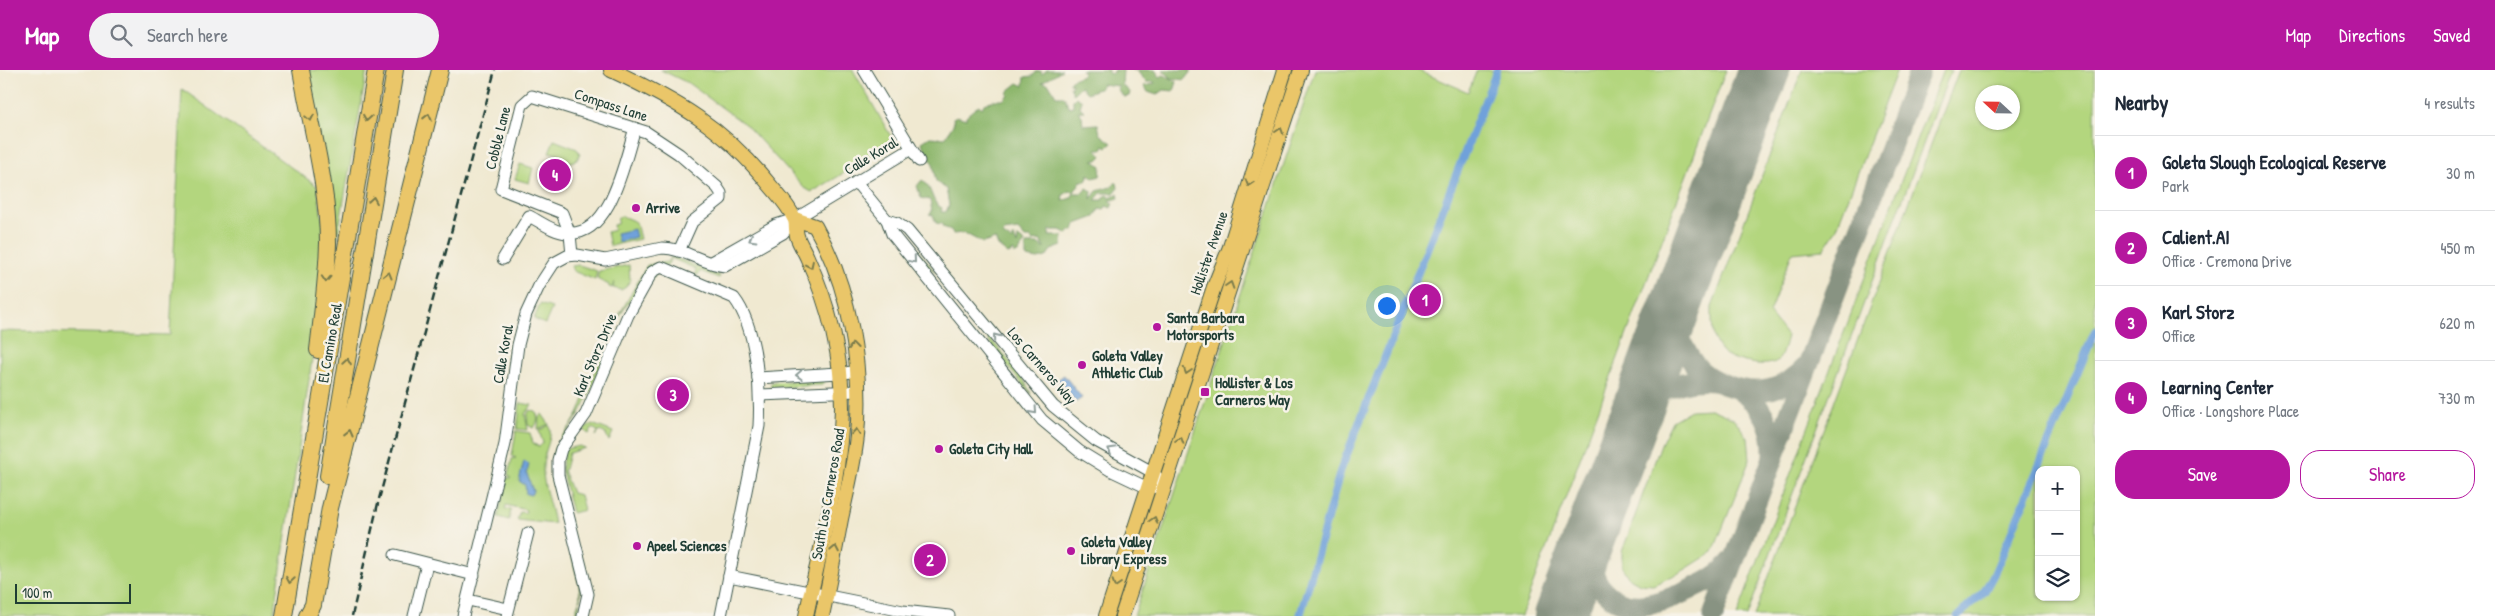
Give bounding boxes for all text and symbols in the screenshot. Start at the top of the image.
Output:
search box [89,13,439,58]
text: Map [25,19,59,51]
icon: search [107,21,135,49]
text: Search here [147,22,228,48]
text: Map [2286,23,2311,48]
text: Directions [2339,23,2405,48]
text: Saved [2433,23,2470,48]
street label: Compass Lane [572,83,651,126]
north arrow [1975,85,2020,130]
text: Nearby [2115,88,2168,117]
text: 4 results [2424,92,2475,114]
street label: Cobble Lane [480,104,515,172]
one-way arrow [304,113,314,122]
one-way arrow [422,113,433,122]
one-way arrow [362,114,372,122]
one-way arrow [1275,127,1285,135]
street label: Calle Koral [840,131,902,180]
text: Goleta Slough Ecological Reserve [2162,149,2386,175]
pin: 4 [539,156,571,194]
text: 1 [2128,162,2134,184]
text: 30 m [2446,162,2475,184]
text: Park [2162,175,2189,197]
one-way arrow [1245,179,1255,187]
one-way arrow [368,196,378,205]
place label: Arrive [646,197,680,218]
marker: Arrive [630,202,642,214]
street label: Hollister Avenue [1184,208,1233,297]
text: Calient.AI [2162,224,2230,250]
one-way arrow [749,233,758,243]
text: 2 [2127,237,2135,259]
text: 450 m [2441,237,2475,259]
text: Office · Cremona Drive [2162,250,2292,272]
one-way arrow [908,254,916,263]
one-way arrow [804,260,815,269]
one-way arrow [382,270,393,279]
one-way arrow [320,275,331,283]
pin: 1 [1409,281,1441,319]
one-way arrow [1225,282,1235,290]
your location [1374,293,1400,319]
text: Karl Storz [2162,299,2235,325]
street label: El Camino Real [312,301,347,384]
place label: Santa Barbara Motorsports [1167,307,1244,346]
street label: Karl Storz Drive [568,310,622,400]
text: 3 [2127,312,2135,334]
text: 620 m [2439,312,2475,334]
marker: Santa Barbara Motorsports [1151,321,1163,333]
street label: Calle Koral [487,323,518,385]
street label: Los Carneros Way [1003,323,1082,409]
text: Office [2162,325,2195,347]
one-way arrow [993,333,1002,342]
one-way arrow [848,342,859,350]
place label: Goleta Valley Athletic Club [1092,345,1163,383]
one-way arrow [342,356,352,365]
marker: Goleta Valley Athletic Club [1076,359,1088,371]
one-way arrow [1183,366,1193,374]
one-way arrow [795,370,803,381]
place label: Hollister & Los Carneros Way [1215,372,1293,411]
text: Learning Center [2162,374,2274,400]
pin: 3 [657,376,689,414]
marker: Hollister & Los Carneros Way [1199,386,1211,398]
text: 4 [2128,387,2134,409]
text: 730 m [2438,387,2475,409]
text: Office · Longshore Place [2162,400,2299,422]
one-way arrow [1028,405,1037,414]
street label: South Los Carneros Road [806,426,849,561]
one-way arrow [343,428,354,437]
one-way arrow [851,428,862,436]
one-way arrow [1175,436,1185,444]
place label: Goleta City Hall [949,438,1033,460]
marker: Goleta City Hall [933,443,945,455]
one-way arrow [1107,446,1116,456]
button: Save [2115,450,2290,499]
button: Share [2300,450,2475,499]
map controls [2035,466,2080,601]
button: + [2035,466,2080,511]
button: − [2035,511,2080,556]
one-way arrow [1148,516,1158,525]
place label: Goleta Valley Library Express [1081,531,1167,570]
place label: Apeel Sciences [647,535,727,557]
marker: Apeel Sciences [631,540,643,552]
pin: 2 [914,541,946,579]
one-way arrow [830,544,840,553]
marker: Goleta Valley Library Express [1065,545,1077,557]
button: layers [2035,556,2080,601]
one-way arrow [285,576,295,584]
one-way arrow [1112,579,1122,588]
scale bar [15,581,131,604]
text: 100 m [22,583,52,602]

